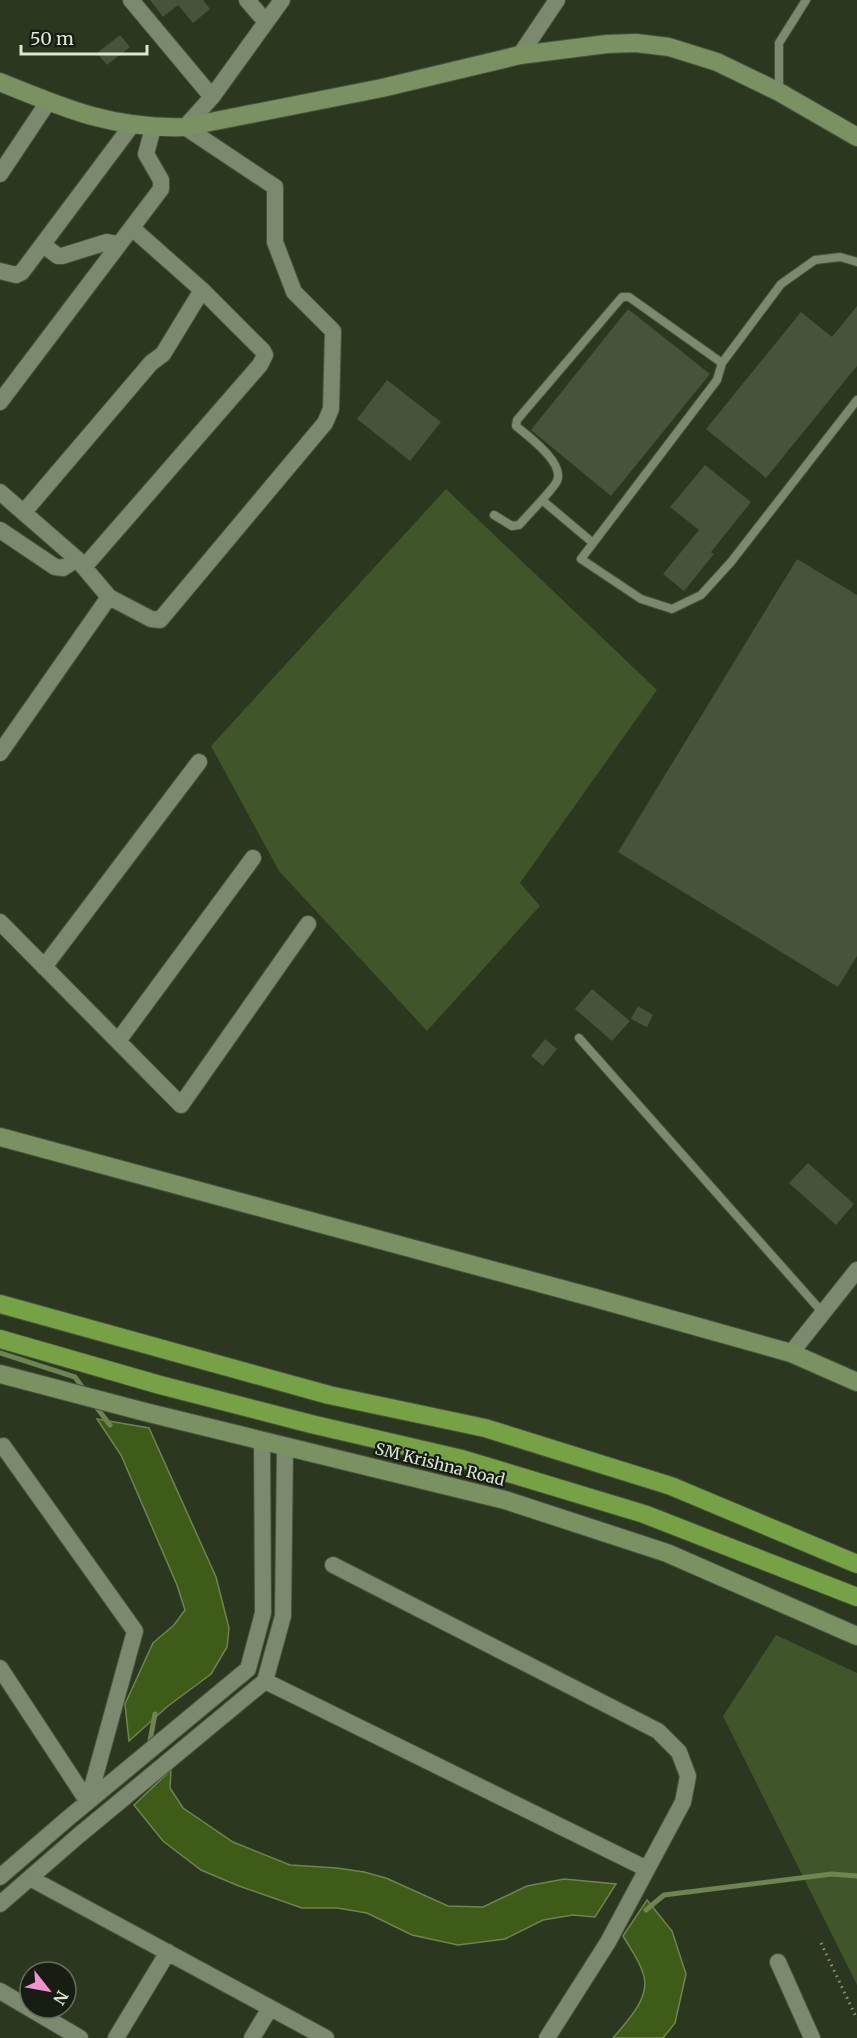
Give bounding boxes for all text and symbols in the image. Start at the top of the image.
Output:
scale bar [21,18,147,56]
text: 50 m [30,27,74,50]
street label: SM Krishna Road [373,1438,507,1490]
north arrow [18,1960,78,2020]
text: N [49,1987,73,2009]

